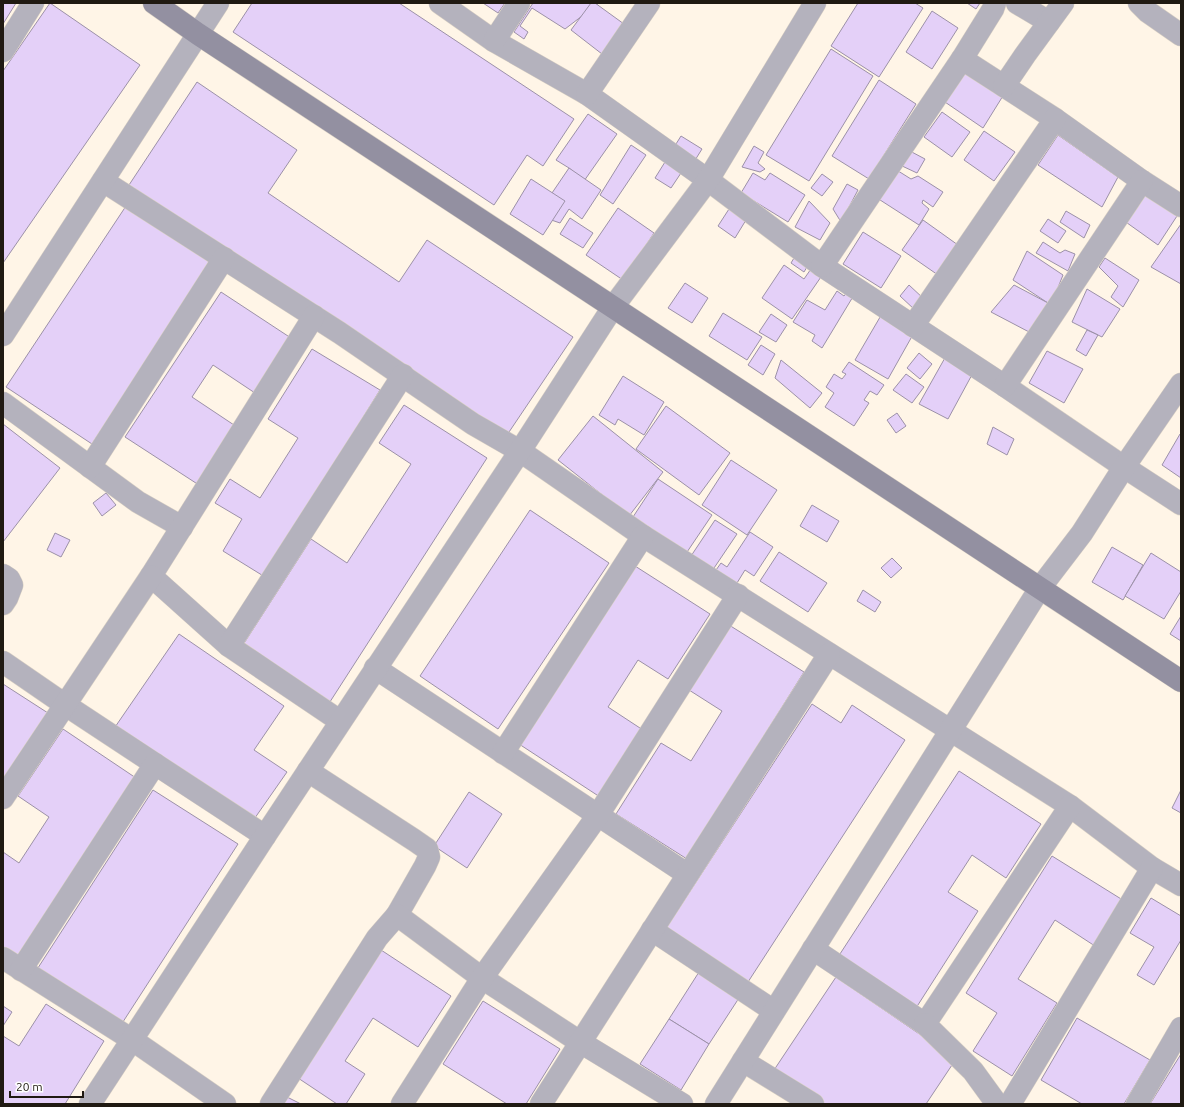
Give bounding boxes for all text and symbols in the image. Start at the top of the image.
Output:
scale bar [10,1073,83,1099]
text: 20 m [16,1080,43,1093]

